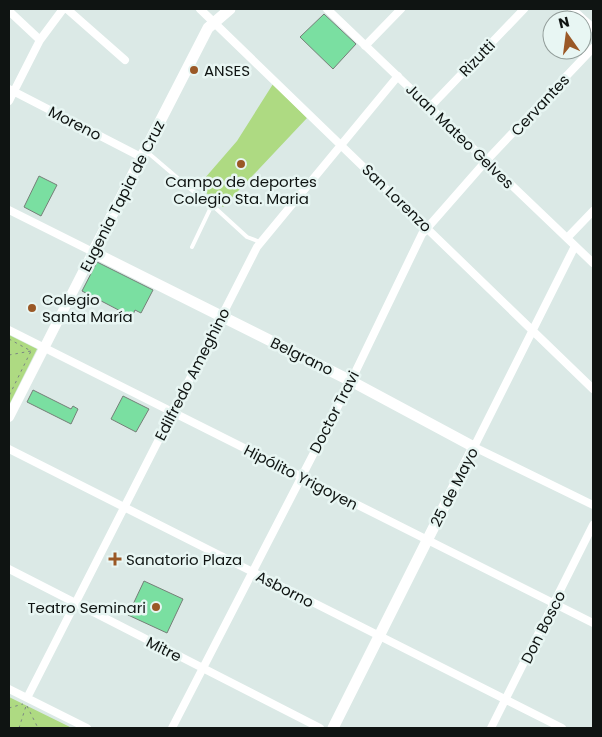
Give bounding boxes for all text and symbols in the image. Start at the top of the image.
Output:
north arrow [542,10,592,60]
text: N [556,11,571,33]
street label: Rizutti [454,35,500,81]
place label: ANSES [204,60,250,81]
marker: ANSES [188,64,200,76]
street label: Cervantes [506,69,574,140]
street label: Juan Mateo Gelves [401,79,519,193]
street label: Moreno [45,101,105,145]
street label: Eugenia Tapia de Cruz [75,116,169,275]
marker: Campo de deportes Colegio Sta. Maria [235,158,247,170]
street label: San Lorenzo [357,159,437,237]
place label: Campo de deportes Colegio Sta. Maria [165,171,317,209]
place label: Colegio Santa María [42,289,133,327]
marker: Colegio Santa María [26,302,38,314]
street label: Edilfredo Ameghino [149,304,235,444]
street label: Belgrano [267,332,337,380]
street label: Doctor Travi [304,367,364,457]
street label: Hipólito Yrigoyen [240,439,362,515]
street label: 25 de Mayo [425,444,483,530]
place label: Sanatorio Plaza [126,549,242,570]
marker: Sanatorio Plaza [108,552,122,566]
street label: Asborno [252,565,318,613]
street label: Don Bosco [516,587,570,667]
place label: Teatro Seminari [28,597,146,618]
marker: Teatro Seminari [150,601,162,613]
street label: Mitre [143,631,185,667]

